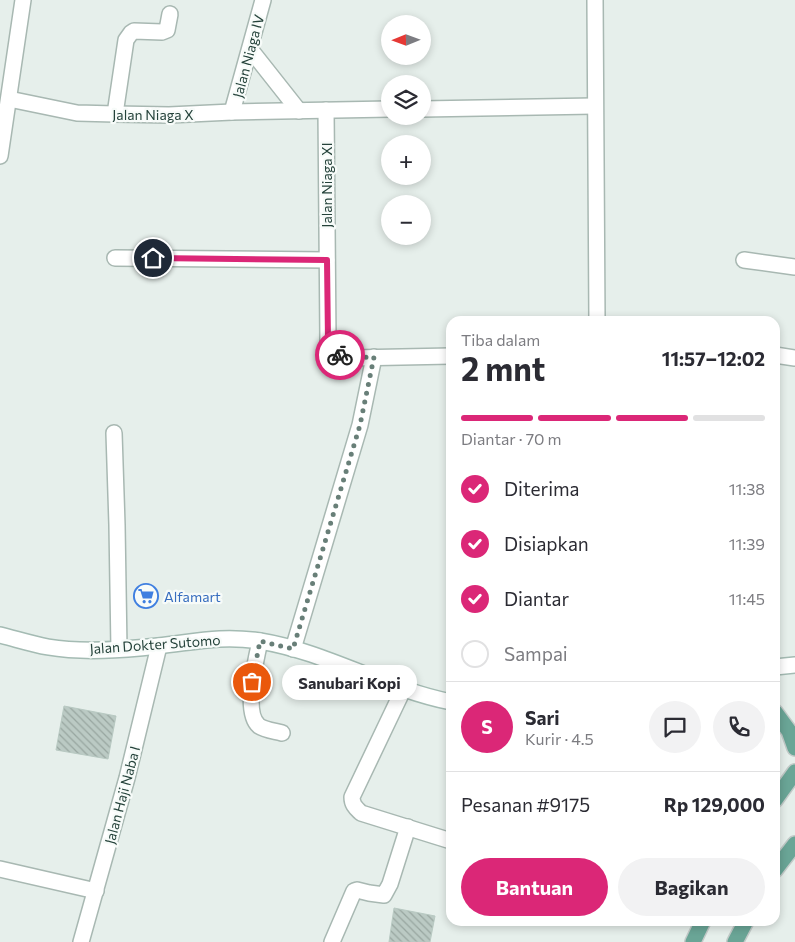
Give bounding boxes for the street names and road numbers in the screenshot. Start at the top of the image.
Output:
street label: Jalan Niaga IV [229,12,267,99]
street label: Jalan Niaga X [112,106,194,123]
street label: Jalan Niaga XI [318,142,335,228]
street label: Jalan Dokter Sutomo [89,631,221,657]
street label: Jalan Haji Naba I [101,744,143,846]

